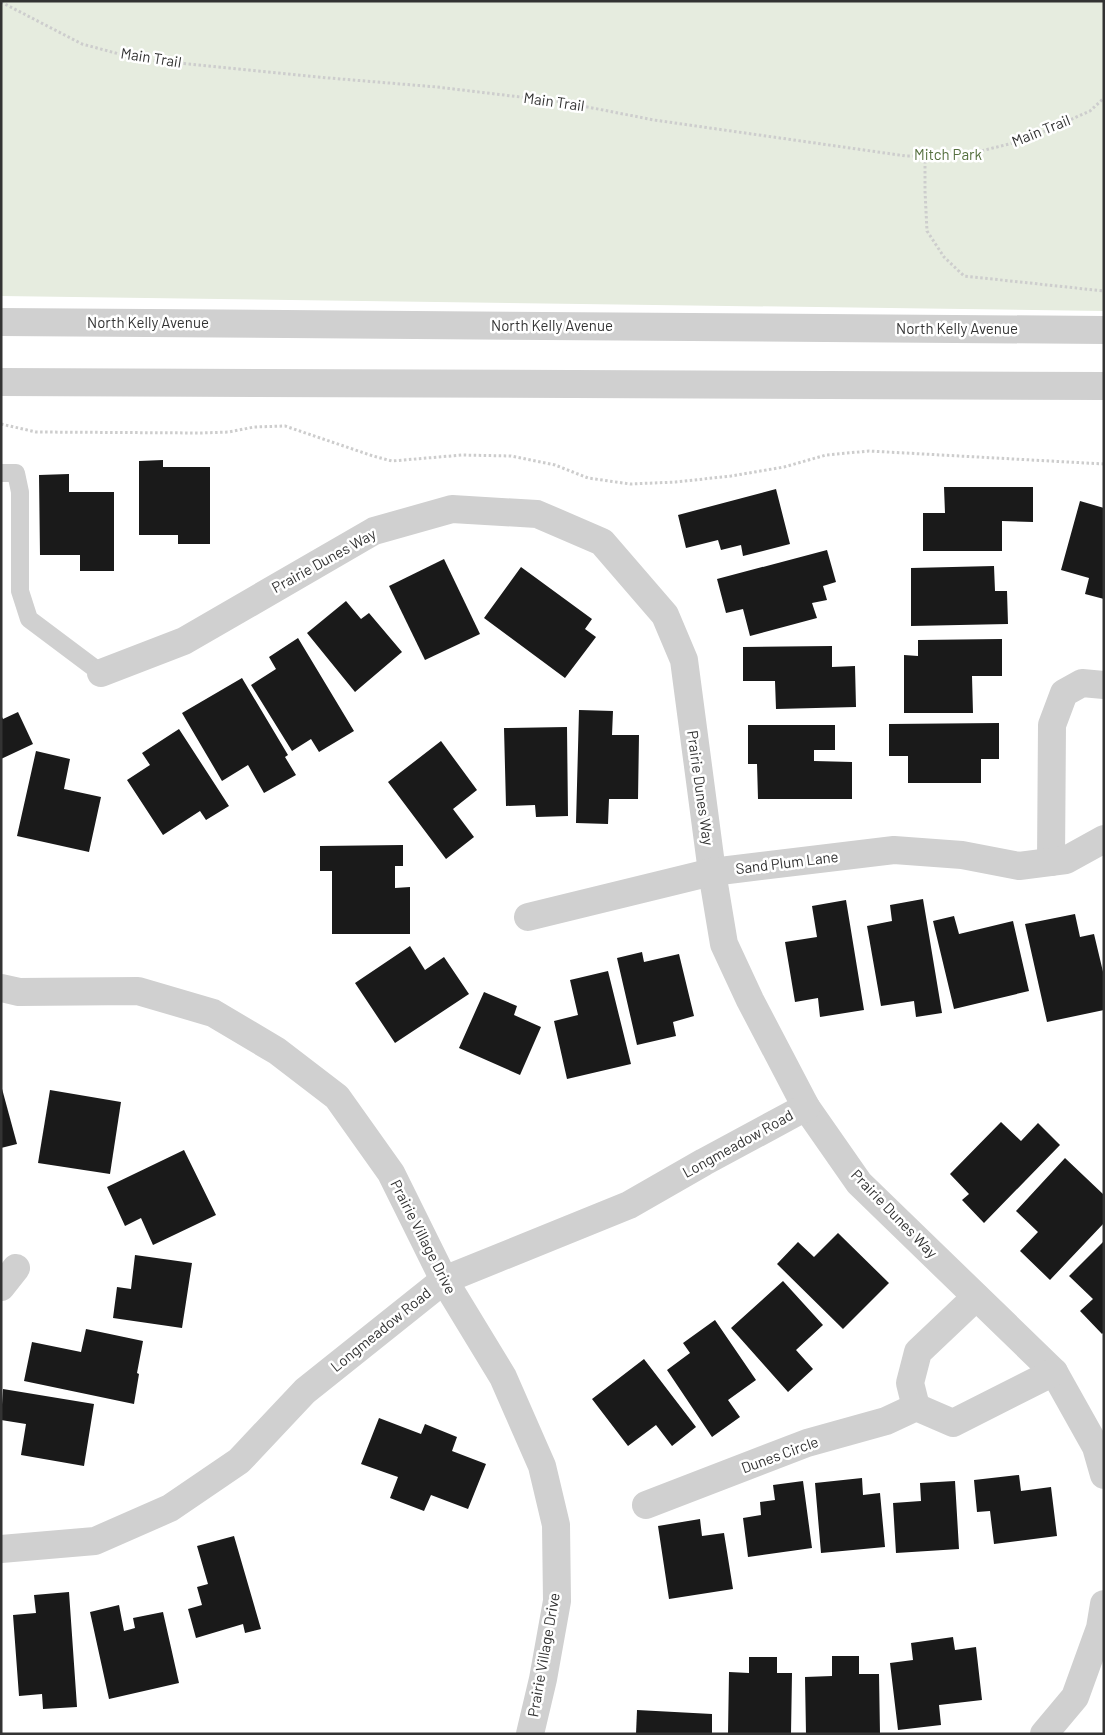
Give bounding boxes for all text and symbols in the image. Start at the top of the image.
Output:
street label: Main Trail [119,43,183,71]
street label: Main Trail [522,88,586,114]
street label: Main Trail [1009,110,1072,150]
park label: Mitch Park [914,145,983,163]
street label: North Kelly Avenue [87,313,209,331]
street label: North Kelly Avenue [491,316,613,334]
street label: North Kelly Avenue [896,319,1018,337]
street label: Prairie Dunes Way [268,524,379,596]
street label: Prairie Dunes Way [684,729,718,847]
street label: Sand Plum Lane [734,847,839,877]
street label: Longmeadow Road [679,1105,796,1181]
street label: Prairie Dunes Way [848,1165,942,1261]
street label: Prairie Village Drive [387,1176,460,1297]
street label: Longmeadow Road [327,1283,434,1375]
street label: Dunes Circle [739,1432,821,1476]
street label: Prairie Village Drive [523,1591,563,1718]

